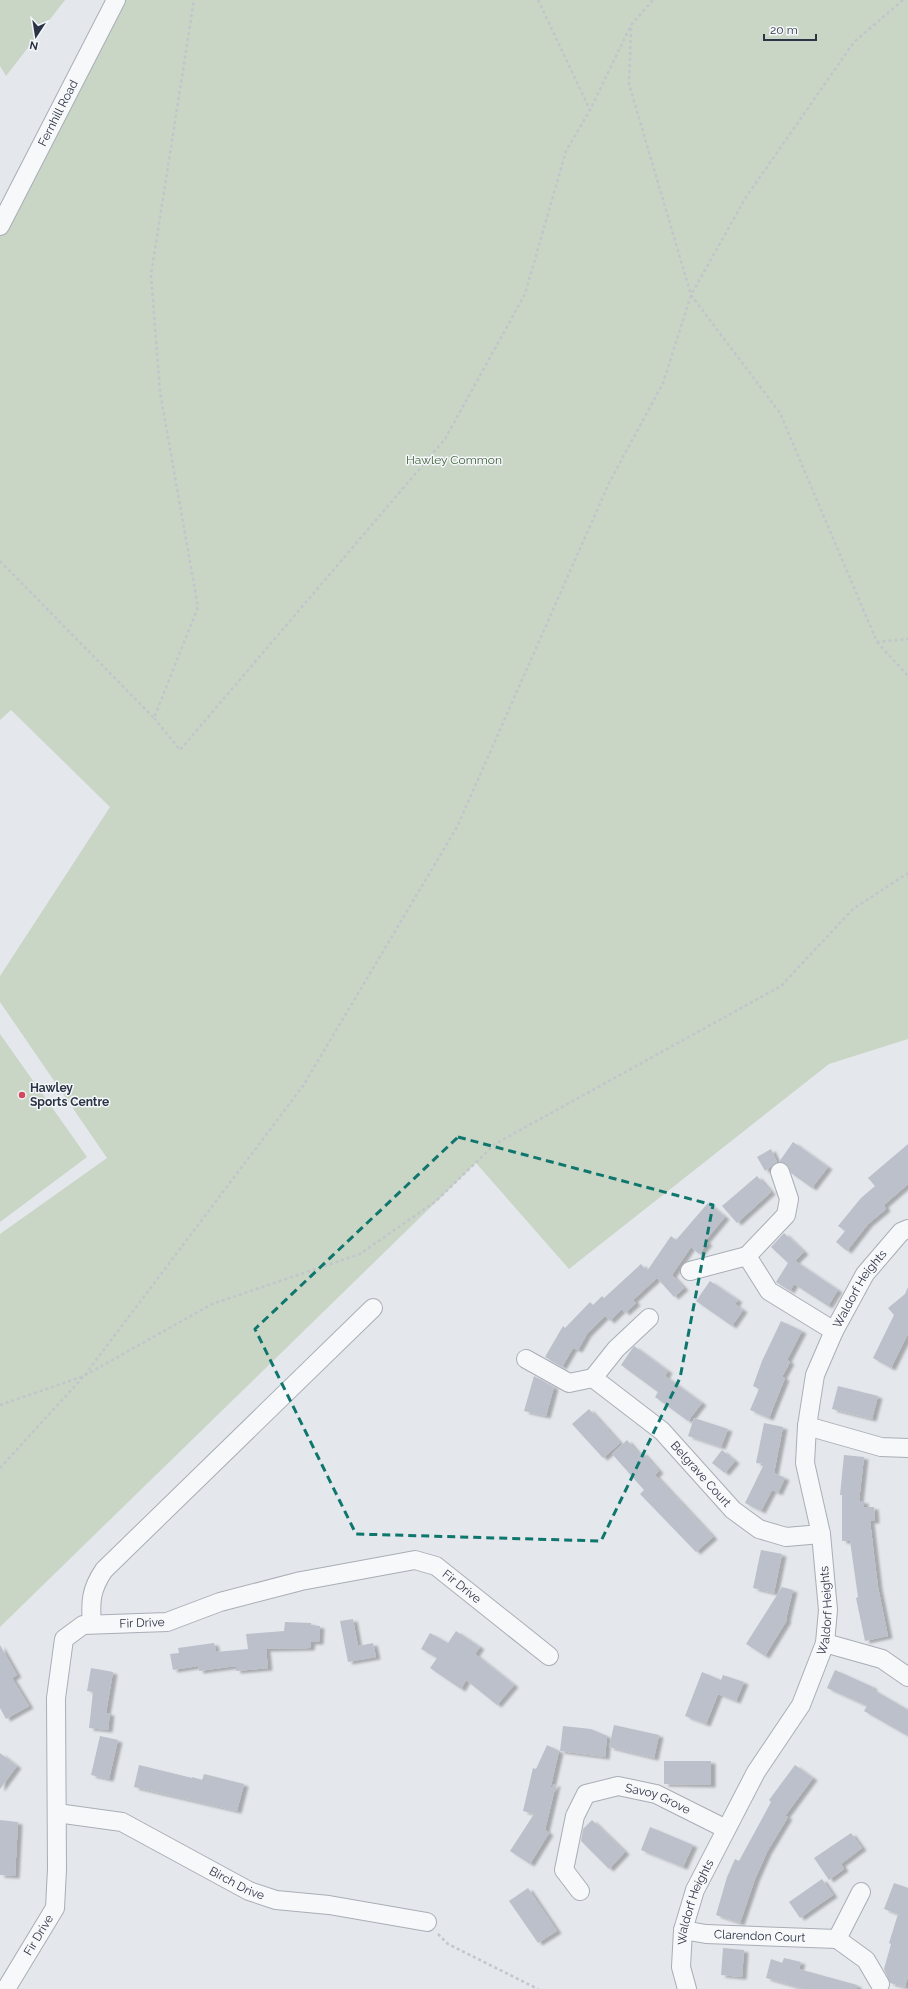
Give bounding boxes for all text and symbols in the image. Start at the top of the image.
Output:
north arrow [16,16,56,56]
scale bar [764,16,816,42]
text: 20 m [770,23,798,37]
text: N [29,38,39,53]
street label: Fernhill Road [35,78,81,149]
park label: Hawley Common [406,453,502,467]
place label: Hawley Sports Centre [30,1081,109,1109]
marker: Hawley Sports Centre [17,1090,27,1100]
street label: Waldorf Heights [830,1247,890,1330]
street label: Belgrave Court [668,1438,734,1510]
street label: Waldorf Heights [814,1565,835,1657]
street label: Fir Drive [440,1567,484,1606]
street label: Fir Drive [119,1615,165,1631]
street label: Savoy Grove [624,1781,693,1817]
street label: Waldorf Heights [675,1857,717,1945]
street label: Birch Drive [207,1864,266,1903]
street label: Fir Drive [21,1912,56,1958]
street label: Clarendon Court [714,1927,806,1945]

